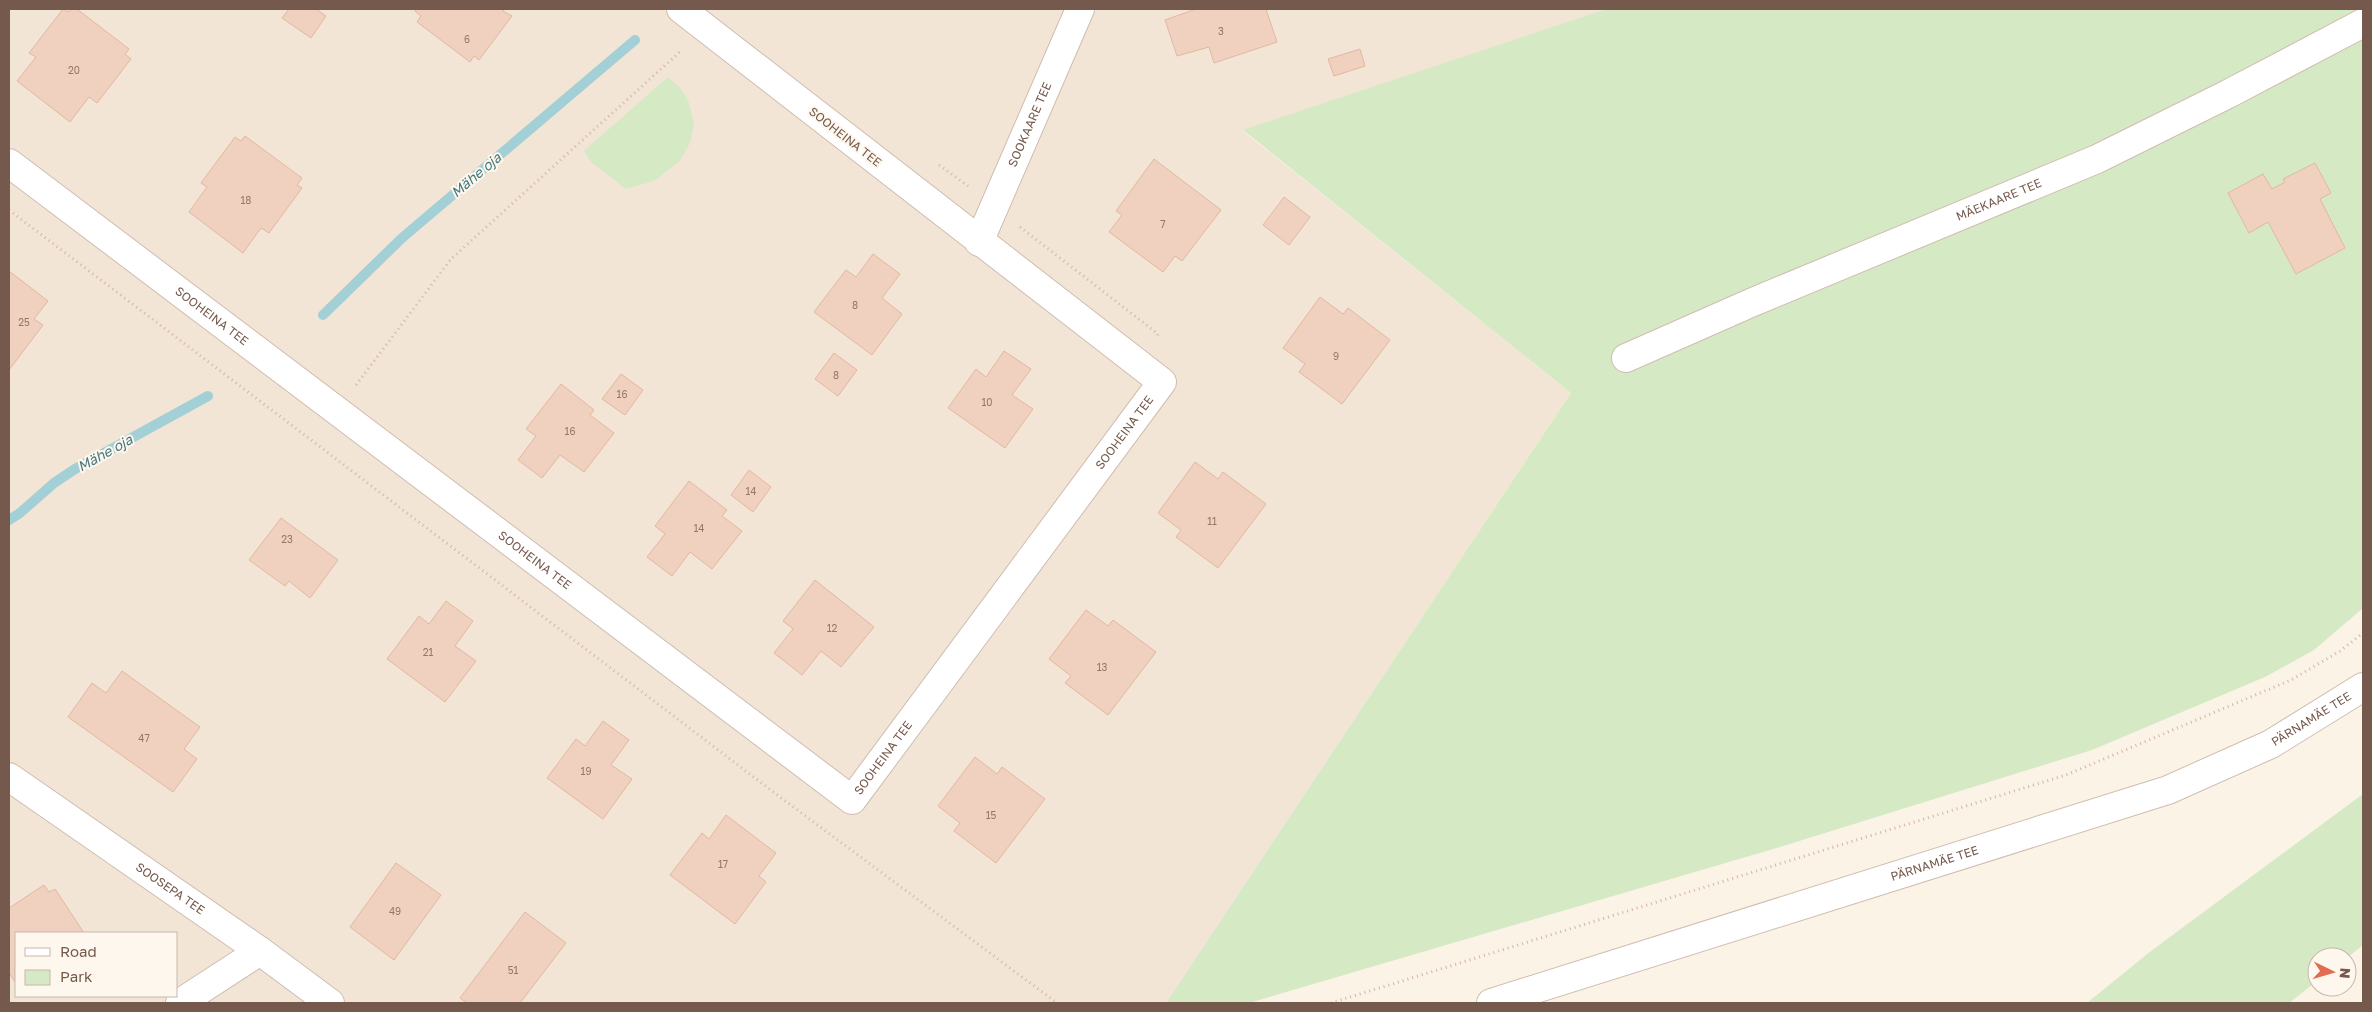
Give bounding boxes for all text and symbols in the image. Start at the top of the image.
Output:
house number: 3 [1218,25,1224,37]
house number: 6 [464,33,470,45]
house number: 20 [68,64,80,76]
street label: SOOKAARE TEE [1004,80,1054,169]
street label: SOOHEINA TEE [806,104,885,170]
water label: Mähe oja [447,148,505,200]
street label: MÄEKAARE TEE [1954,175,2044,224]
house number: 18 [241,194,251,206]
house number: 7 [1160,218,1166,230]
street label: SOOHEINA TEE [172,283,252,348]
house number: 8 [852,299,858,311]
house number: 25 [18,316,30,328]
house number: 9 [1333,350,1339,362]
house number: 8 [833,369,839,381]
house number: 16 [617,388,627,400]
street label: SOOHEINA TEE [1092,393,1156,472]
house number: 10 [981,396,993,408]
house number: 16 [565,425,575,437]
water label: Mähe oja [74,430,136,475]
house number: 14 [746,485,756,497]
house number: 11 [1207,515,1217,527]
house number: 14 [694,522,704,534]
street label: SOOHEINA TEE [495,527,575,592]
house number: 23 [281,533,293,545]
house number: 12 [827,622,838,634]
house number: 21 [423,646,433,658]
house number: 13 [1097,661,1107,673]
street label: PÄRNAMÄE TEE [2268,688,2354,749]
street label: SOOHEINA TEE [851,718,915,797]
house number: 47 [138,732,150,744]
house number: 19 [581,765,591,777]
house number: 15 [986,809,997,821]
street label: PÄRNAMÄE TEE [1889,842,1980,884]
house number: 17 [718,858,728,870]
street label: SOOSEPA TEE [133,859,208,917]
house number: 49 [389,905,401,917]
legend [15,932,178,997]
text: Road [60,942,97,960]
north arrow [2307,947,2357,997]
house number: 51 [508,964,518,976]
text: Park [60,967,93,985]
text: N [2337,967,2354,979]

